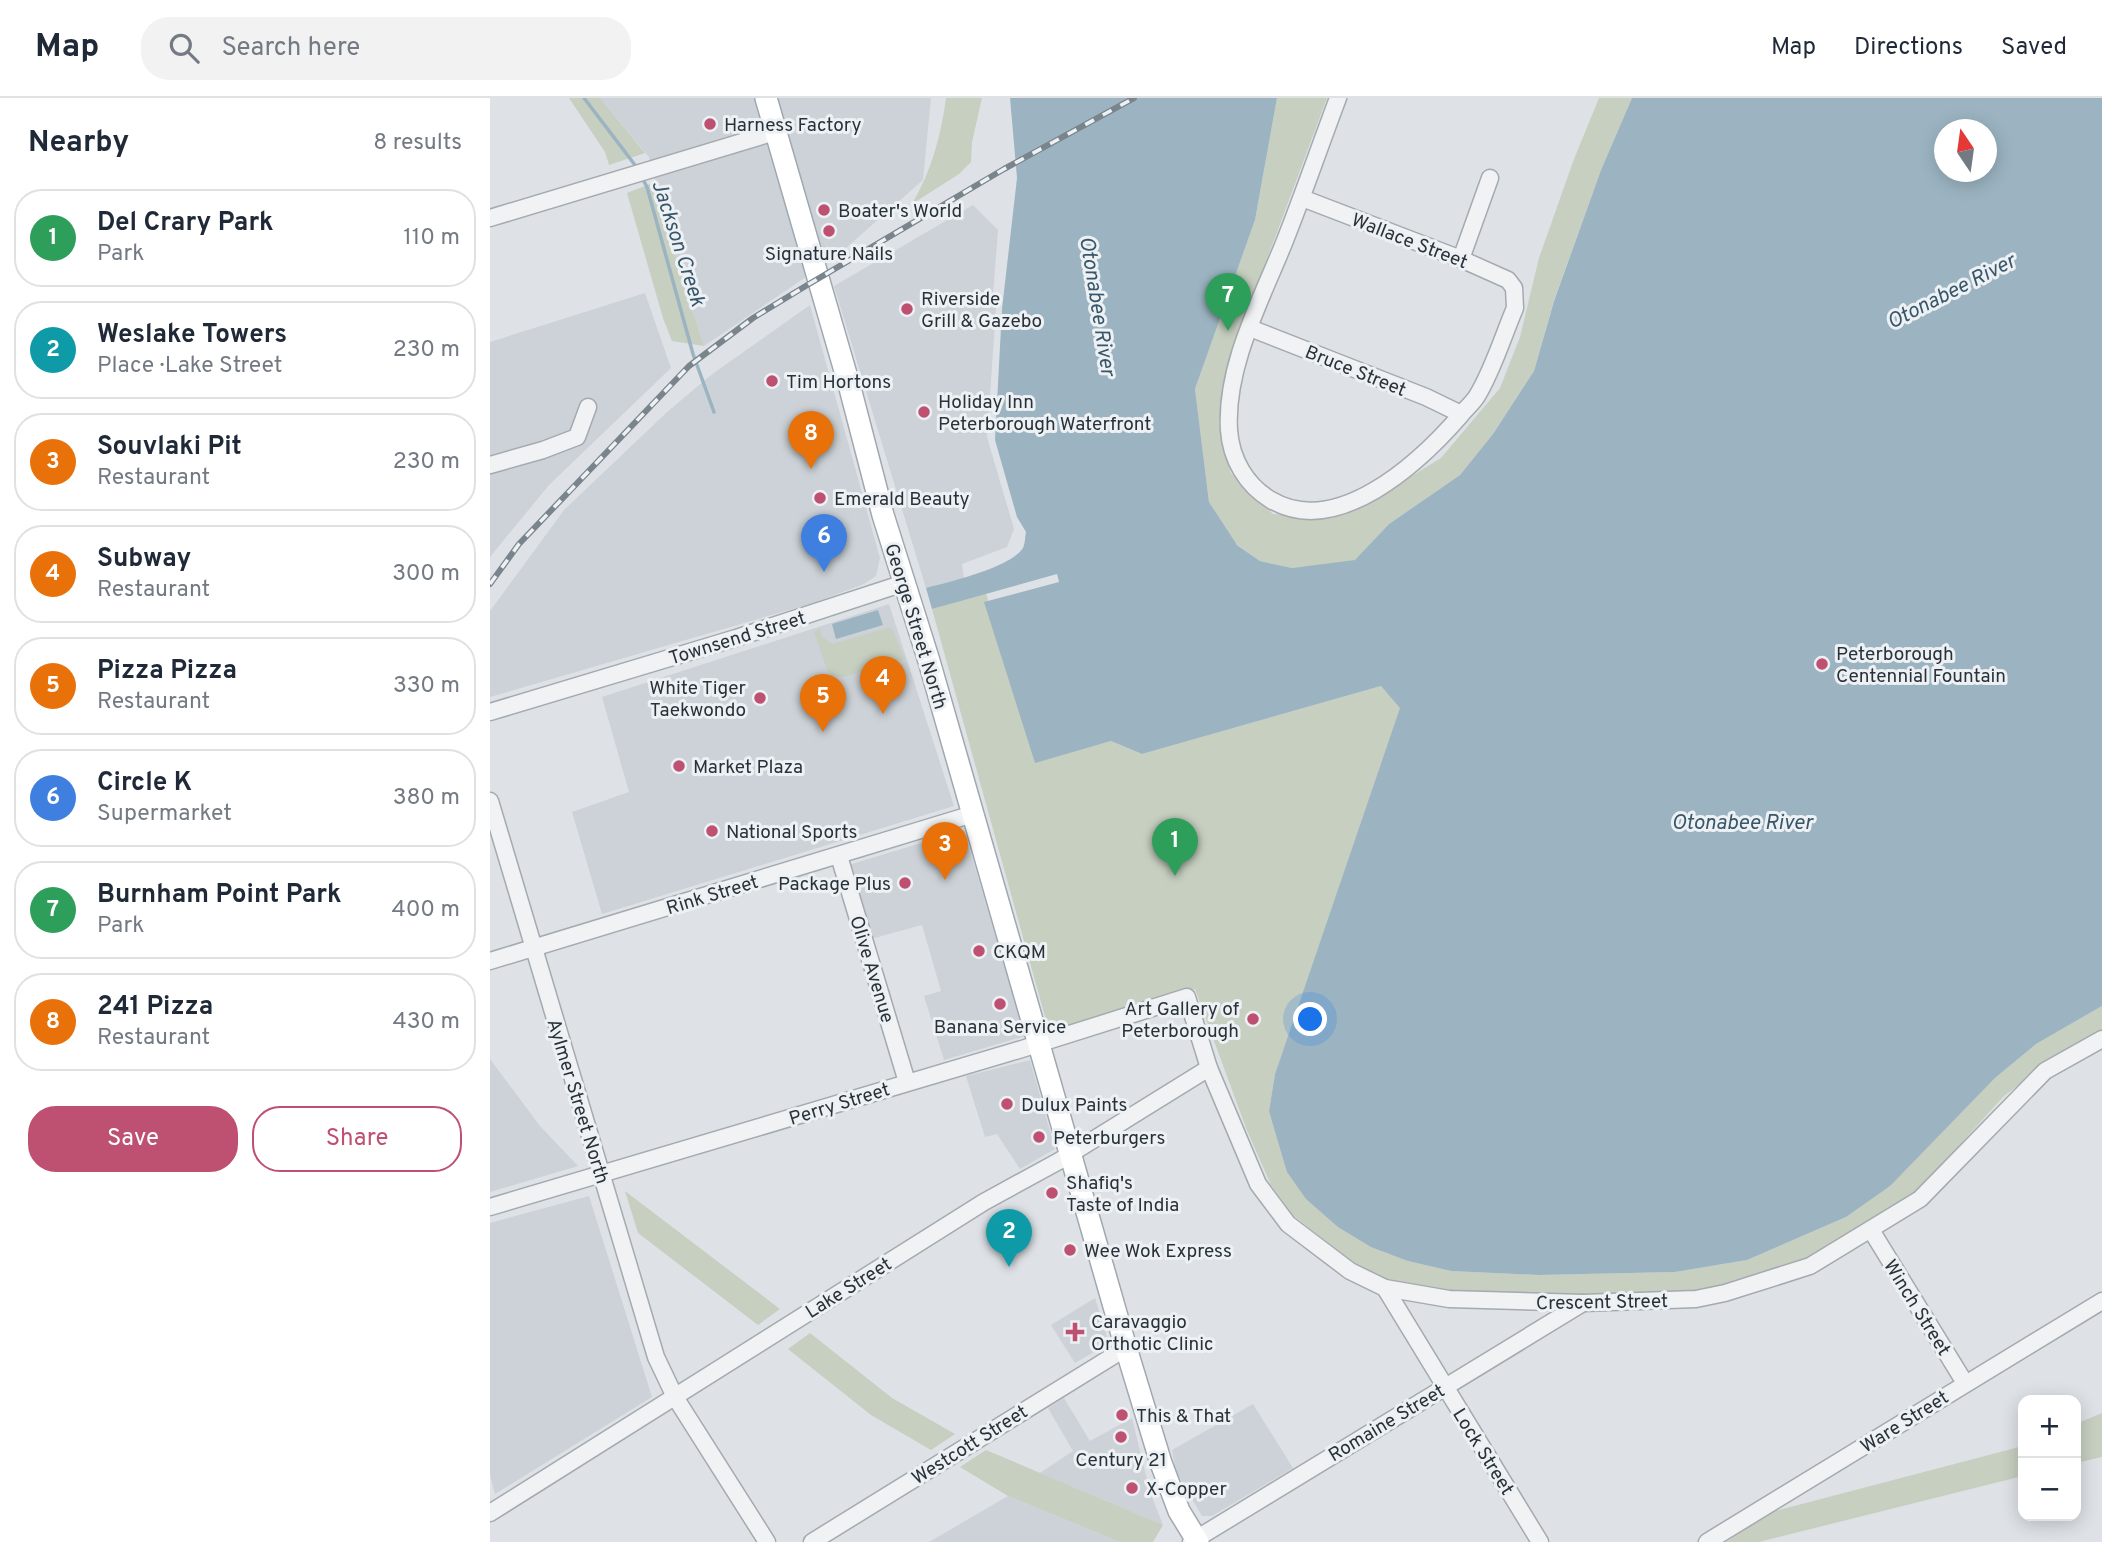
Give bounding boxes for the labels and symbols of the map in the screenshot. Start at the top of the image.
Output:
place label: Harness Factory [724,114,861,138]
marker: Harness Factory [702,116,718,132]
north arrow [1934,119,1997,182]
water label: Jackson Creek [644,177,711,310]
place label: Boater's World [838,200,962,224]
marker: Boater's World [816,202,832,218]
street label: Wallace Street [1348,209,1471,275]
marker: Signature Nails [821,223,837,239]
water label: Otonabee River [1072,235,1121,380]
place label: Signature Nails [765,243,893,267]
water label: Otonabee River [1883,247,2022,336]
pin: 7 [1205,273,1251,331]
place label: Riverside Grill & Gazebo [921,288,1042,334]
marker: Riverside Grill & Gazebo [899,301,915,317]
street label: Bruce Street [1301,341,1409,403]
place label: Tim Hortons [786,371,891,395]
marker: Tim Hortons [764,373,780,389]
place label: Holiday Inn Peterborough Waterfront [938,391,1151,437]
marker: Holiday Inn Peterborough Waterfront [916,404,932,420]
pin: 8 [788,411,834,469]
place label: Emerald Beauty [834,488,970,512]
marker: Emerald Beauty [812,490,828,506]
pin: 6 [801,514,847,572]
street label: George Street North [878,541,952,712]
street label: Townsend Street [666,607,809,671]
place label: Peterborough Centennial Fountain [1836,643,2006,689]
pin: 4 [860,656,906,714]
marker: Peterborough Centennial Fountain [1814,656,1830,672]
pin: 5 [800,674,846,732]
place label: White Tiger Taekwondo [649,677,747,723]
marker: White Tiger Taekwondo [752,690,768,706]
place label: Market Plaza [693,756,803,780]
marker: Market Plaza [671,758,687,774]
water label: Otonabee River [1672,810,1814,837]
pin: 1 [1152,818,1198,876]
place label: National Sports [726,821,857,845]
pin: 3 [922,822,968,880]
marker: National Sports [704,823,720,839]
street label: Rink Street [664,871,762,921]
place label: Package Plus [778,873,891,897]
marker: Package Plus [897,875,913,891]
street label: Olive Avenue [843,913,899,1026]
place label: CKQM [993,941,1046,965]
marker: CKQM [971,943,987,959]
marker: Banana Service [992,996,1008,1012]
place label: Art Gallery of Peterborough [1121,998,1240,1044]
your location [1293,1002,1327,1036]
marker: Art Gallery of Peterborough [1245,1011,1261,1027]
street label: Aylmer Street North [541,1016,614,1187]
place label: Banana Service [934,1016,1066,1040]
street label: Perry Street [786,1078,893,1132]
place label: Dulux Paints [1021,1094,1128,1118]
marker: Dulux Paints [999,1096,1015,1112]
place label: Peterburgers [1053,1127,1165,1151]
marker: Peterburgers [1031,1129,1047,1145]
place label: Shafiq's Taste of India [1066,1172,1179,1218]
marker: Shafiq's Taste of India [1044,1185,1060,1201]
pin: 2 [986,1209,1032,1267]
place label: Wee Wok Express [1084,1240,1232,1264]
marker: Wee Wok Express [1062,1242,1078,1258]
street label: Lake Street [802,1253,897,1325]
street label: Winch Street [1877,1256,1955,1361]
street label: Crescent Street [1536,1290,1668,1316]
place label: Caravaggio Orthotic Clinic [1091,1311,1214,1357]
marker: Caravaggio Orthotic Clinic [1065,1322,1085,1342]
street label: Romaine Street [1324,1380,1450,1468]
street label: Ware Street [1856,1386,1954,1459]
street label: Westcott Street [908,1400,1032,1491]
street label: Lock Street [1446,1404,1518,1500]
place label: This & That [1136,1405,1231,1429]
marker: This & That [1114,1407,1130,1423]
marker: Century 21 [1113,1429,1129,1445]
place label: Century 21 [1075,1449,1167,1473]
place label: X-Copper [1146,1478,1227,1502]
marker: X-Copper [1124,1480,1140,1496]

